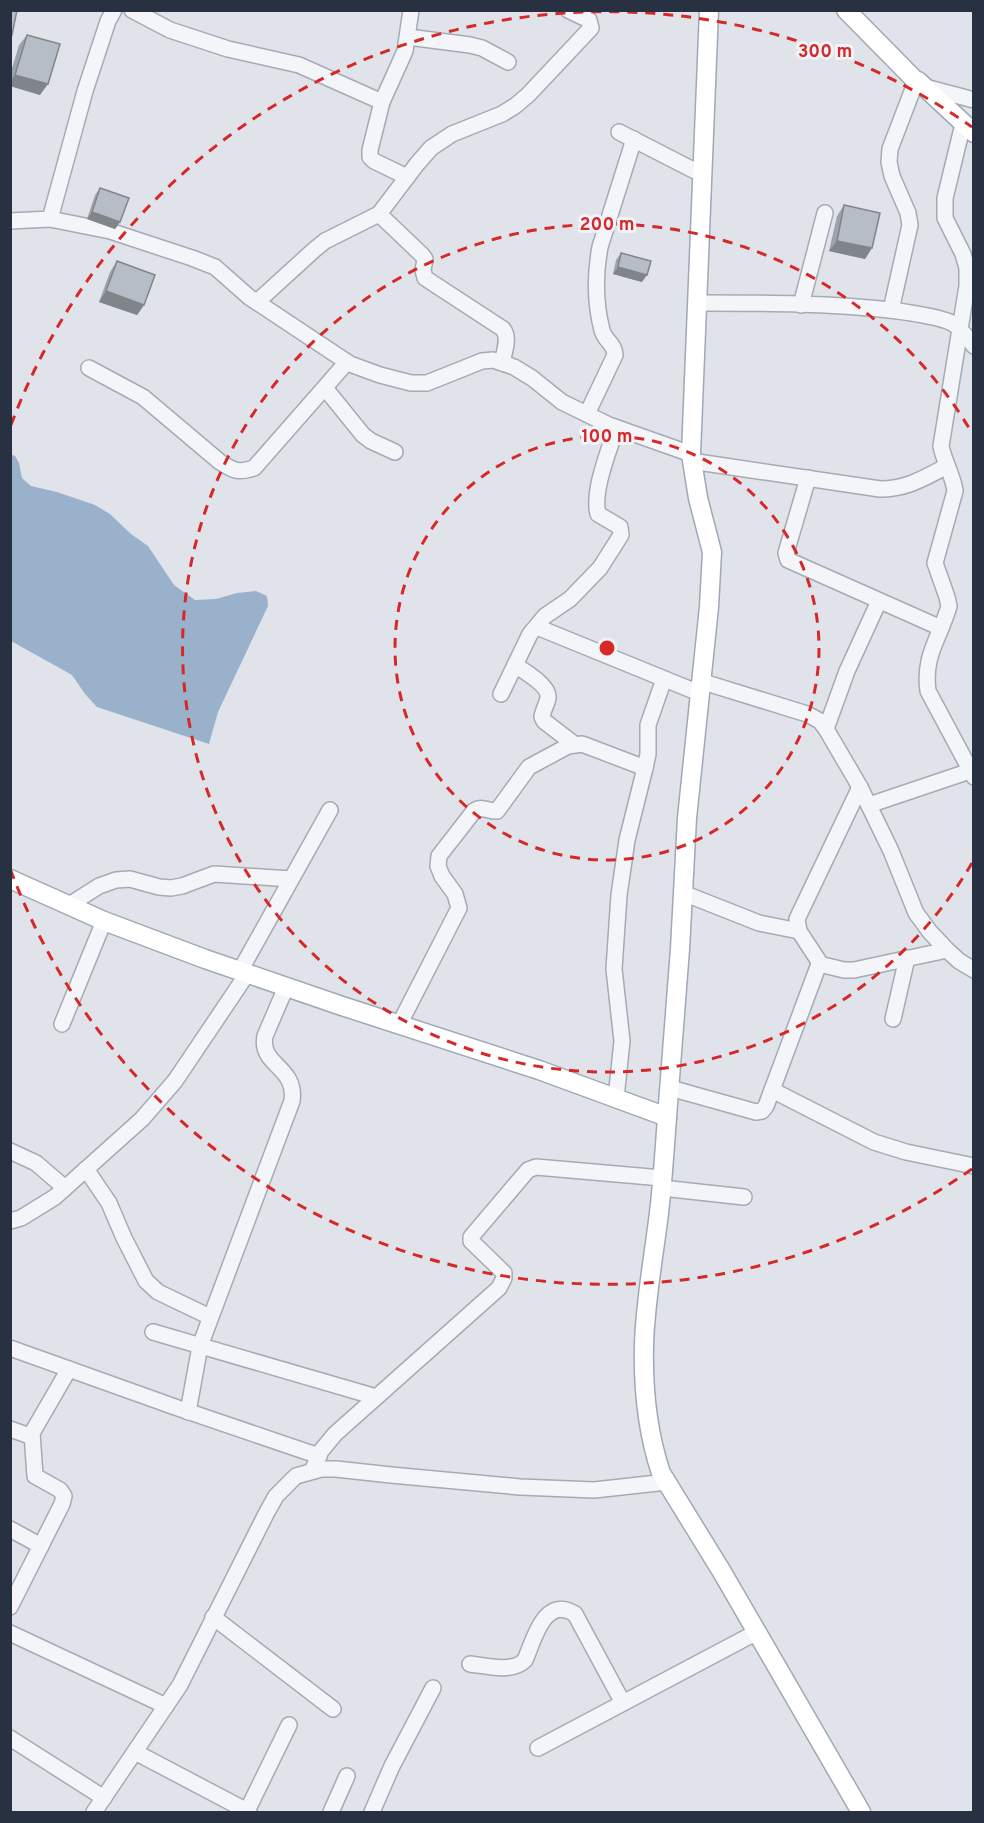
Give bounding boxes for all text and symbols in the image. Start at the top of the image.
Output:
text: 300 m [798,41,852,64]
text: 200 m [579,214,635,237]
text: 100 m [581,426,633,449]
centre of rings [597,638,617,658]

